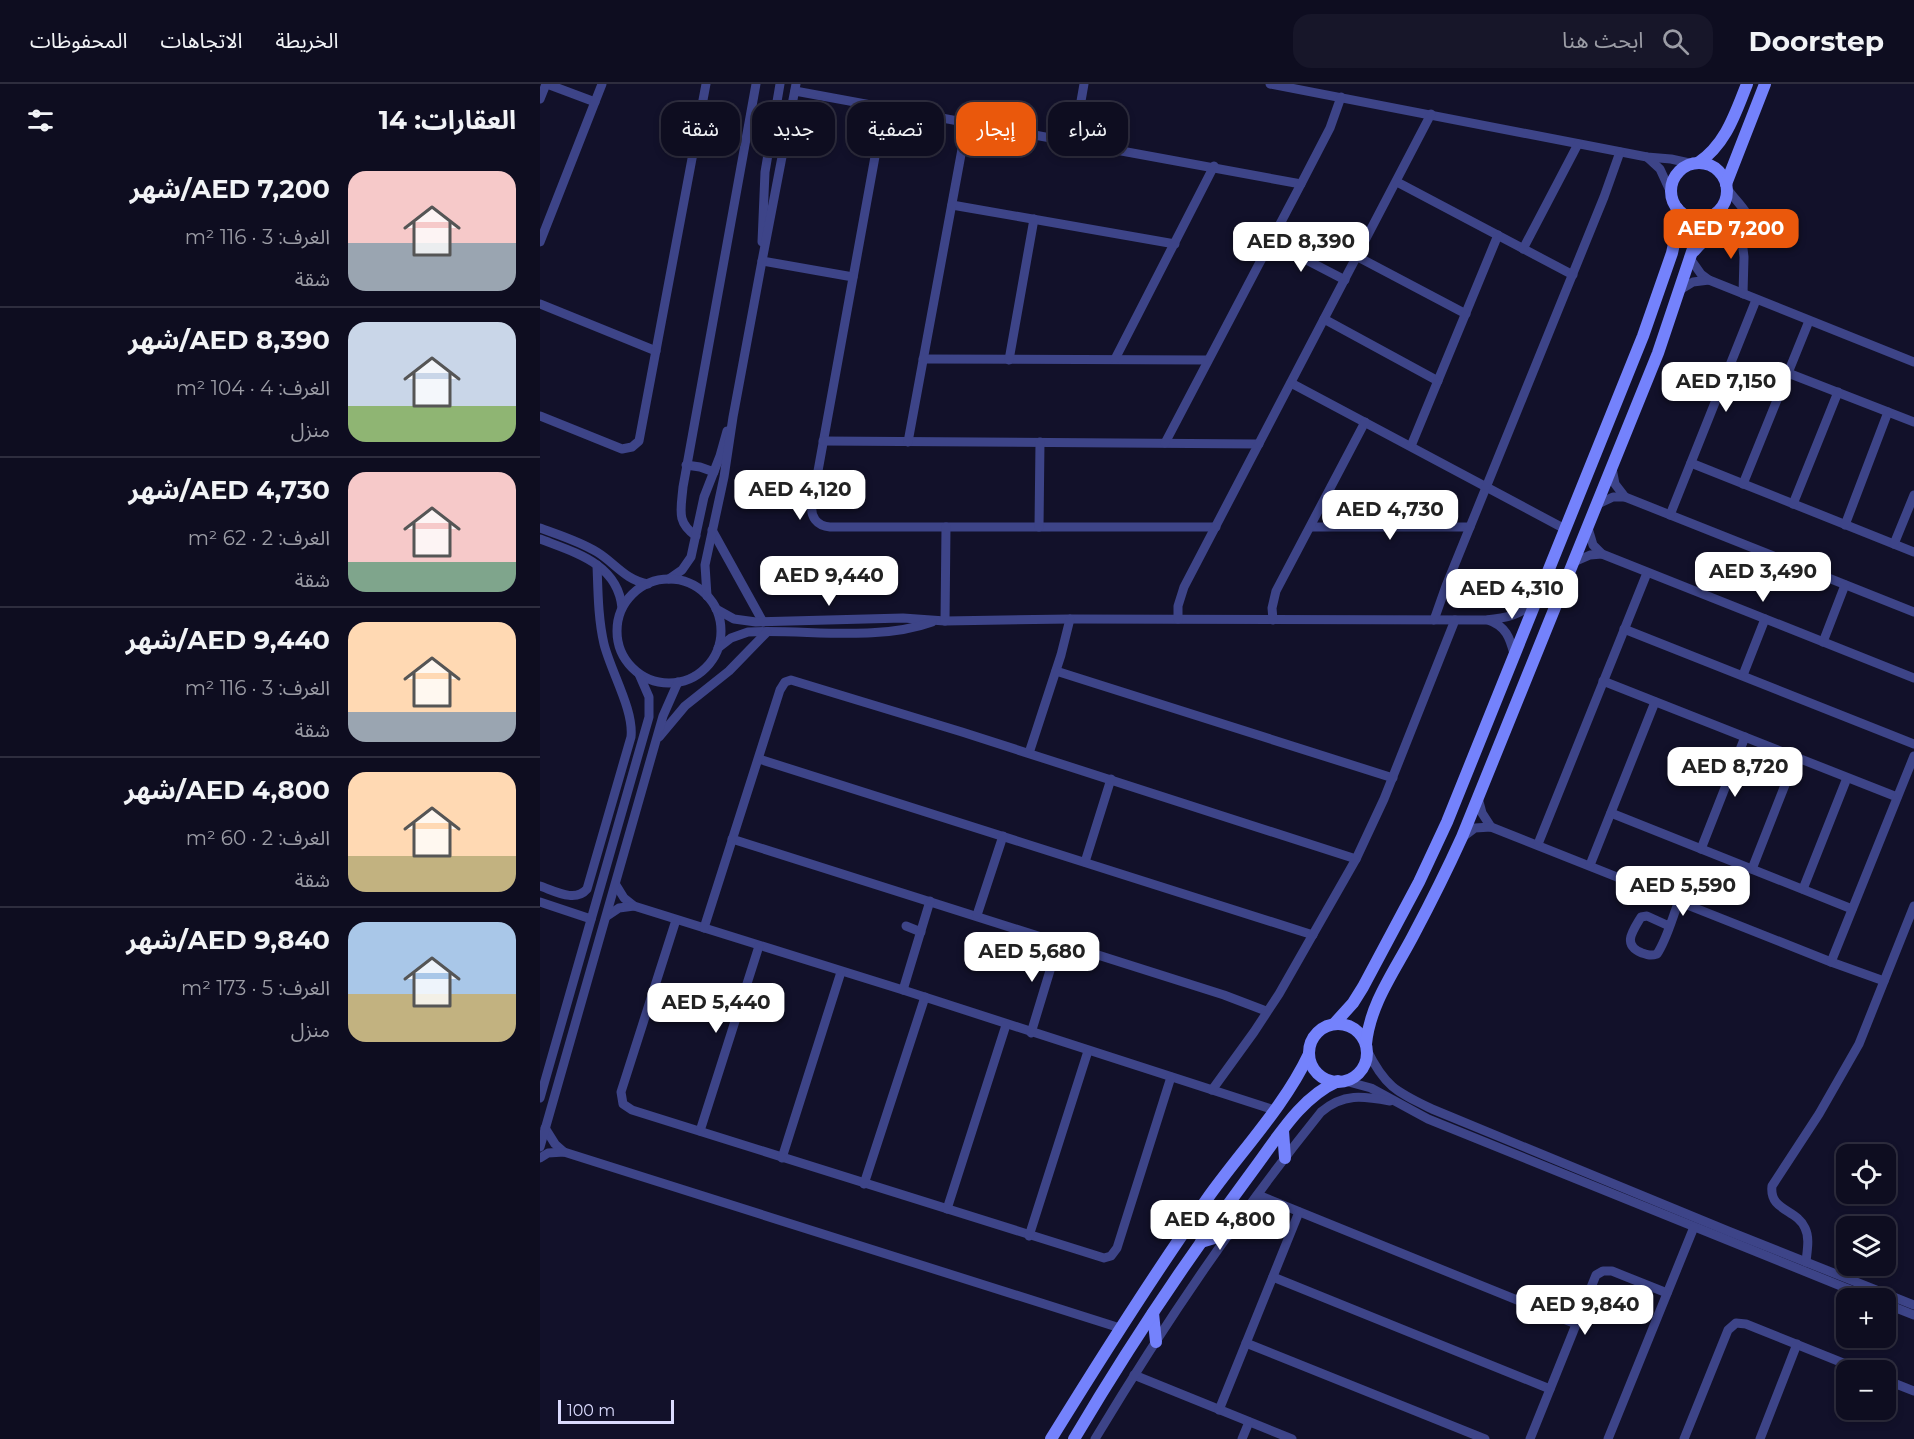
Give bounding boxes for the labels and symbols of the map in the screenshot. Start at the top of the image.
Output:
pin: AED 7,200 [1662,209,1800,260]
pin: AED 8,390 [1232,222,1370,273]
pin: AED 7,150 [1657,362,1795,413]
pin: AED 4,120 [731,470,869,521]
pin: AED 4,730 [1321,490,1459,541]
pin: AED 3,490 [1694,552,1832,603]
pin: AED 9,440 [760,556,898,607]
pin: AED 4,310 [1443,569,1581,620]
pin: AED 8,720 [1666,747,1804,798]
pin: AED 5,590 [1614,866,1752,917]
pin: AED 5,680 [963,932,1101,983]
pin: AED 5,440 [647,983,785,1034]
pin: AED 4,800 [1151,1200,1289,1251]
pin: AED 9,840 [1516,1285,1654,1336]
scale bar [558,1397,674,1424]

